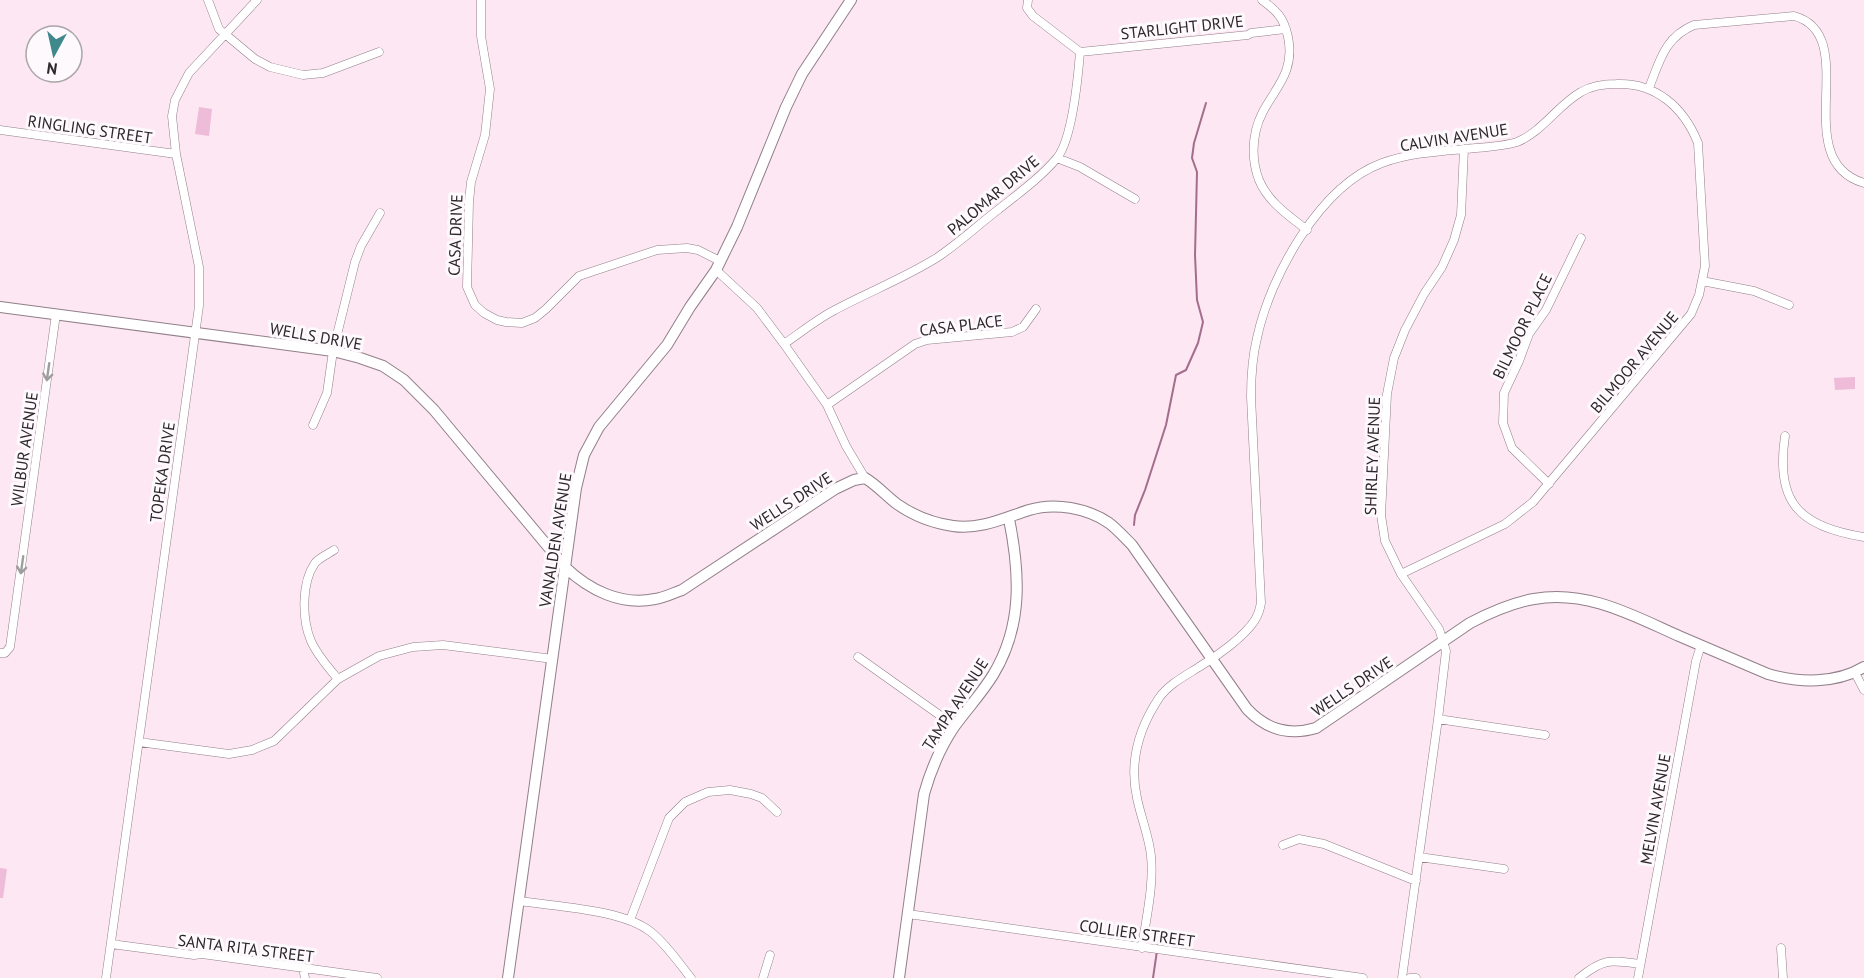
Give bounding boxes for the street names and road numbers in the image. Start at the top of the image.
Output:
street label: STARLIGHT DRIVE [1120,11,1244,43]
street label: RINGLING STREET [26,110,154,148]
street label: CALVIN AVENUE [1399,119,1509,155]
street label: PALOMAR DRIVE [943,151,1043,239]
street label: CASA DRIVE [444,194,466,276]
street label: BILMOOR PLACE [1488,270,1556,382]
street label: BILMOOR AVENUE [1586,307,1682,417]
street label: CASA PLACE [918,310,1004,340]
street label: WELLS DRIVE [268,318,364,354]
street label: WILBUR AVENUE [6,391,42,507]
street label: SHIRLEY AVENUE [1360,396,1384,516]
street label: TOPEKA DRIVE [145,421,179,523]
street label: WELLS DRIVE [746,467,836,535]
street label: VANALDEN AVENUE [534,471,575,610]
street label: WELLS DRIVE [1308,652,1396,720]
street label: TAMPA AVENUE [918,654,992,754]
street label: MELVIN AVENUE [1635,752,1675,866]
street label: COLLIER STREET [1078,915,1196,951]
street label: SANTA RITA STREET [177,930,315,966]

